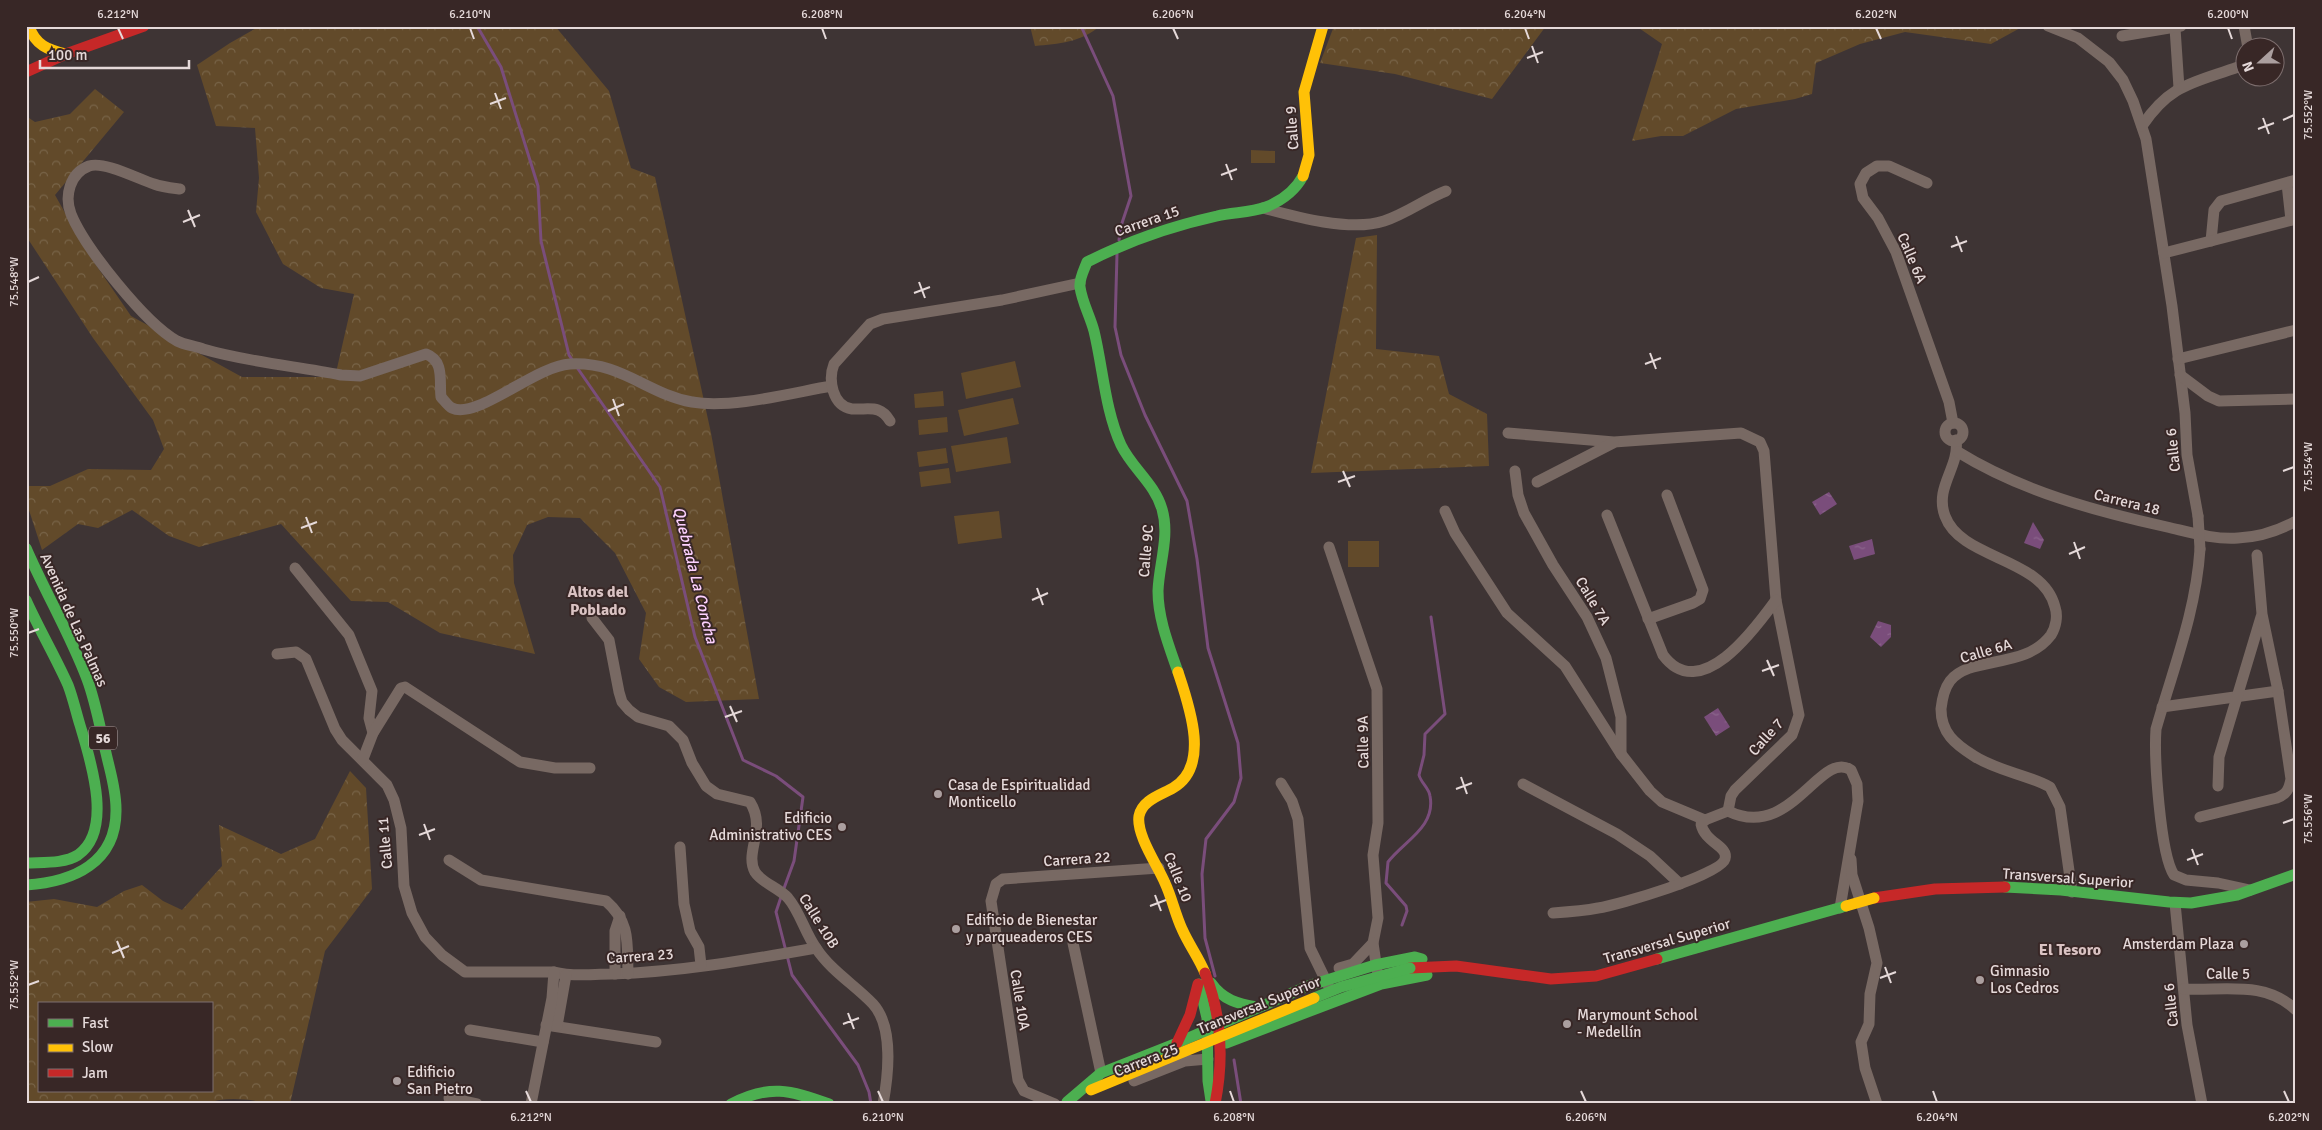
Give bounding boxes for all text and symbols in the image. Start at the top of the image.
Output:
text: 6.212°N [97,7,139,22]
text: 6.210°N [449,7,491,22]
text: 6.208°N [801,7,843,22]
text: 6.206°N [1152,7,1194,22]
text: 6.204°N [1504,7,1546,22]
text: 6.202°N [1855,7,1897,22]
text: 6.200°N [2207,7,2249,22]
scale bar [40,38,189,70]
north arrow [2234,38,2284,88]
text: 100 m [48,46,88,64]
text: N [2239,59,2258,74]
text: 75.552°W [2301,90,2316,140]
street label: Calle 9 [1281,105,1303,151]
street label: Carrera 15 [1112,202,1182,240]
street label: Calle 6A [1893,230,1931,286]
text: 75.548°W [7,257,22,307]
street label: Calle 6 [2162,427,2184,473]
text: 75.554°W [2301,442,2316,492]
street label: Carrera 18 [2092,485,2162,519]
water label: Quebrada La Concha [668,505,722,646]
street label: Calle 9C [1135,524,1157,578]
street label: Avenida de Las Palmas [36,550,112,690]
street label: Calle 7A [1572,574,1614,628]
district label: Altos del Poblado [567,582,629,620]
text: 75.550°W [7,608,22,658]
street label: Calle 6A [1958,635,2014,667]
street label: Calle 9A [1354,715,1372,769]
street label: Calle 7 [1745,715,1787,759]
road number: 56 [89,726,117,750]
place label: Casa de Espiritualidad Monticello [948,776,1091,811]
marker: Casa de Espiritualidad Monticello [932,788,944,800]
text: 75.556°W [2301,794,2316,844]
place label: Edificio Administrativo CES [709,809,832,844]
street label: Calle 11 [374,816,396,870]
marker: Edificio Administrativo CES [836,821,848,833]
street label: Carrera 22 [1043,848,1111,870]
street label: Calle 10 [1160,849,1196,905]
street label: Transversal Superior [2002,864,2134,892]
street label: Calle 10B [795,890,843,952]
place label: Edificio de Bienestar y parqueaderos CES [966,911,1098,946]
street label: Transversal Superior [1602,914,1733,968]
marker: Edificio de Bienestar y parqueaderos CES [950,923,962,935]
place label: Amsterdam Plaza [2123,935,2234,953]
marker: Amsterdam Plaza [2238,938,2250,950]
district label: El Tesoro [2039,940,2101,960]
street label: Carrera 23 [606,945,674,967]
text: 75.552°W [7,960,22,1010]
place label: Gimnasio Los Cedros [1990,962,2060,997]
street label: Calle 5 [2206,965,2250,983]
street label: Calle 10A [1006,968,1034,1032]
street label: Transversal Superior [1195,972,1324,1038]
marker: Gimnasio Los Cedros [1974,974,1986,986]
street label: Calle 6 [2160,982,2182,1028]
legend [38,1002,212,1092]
place label: Marymount School - Medellín [1577,1006,1698,1041]
text: Fast [82,1014,109,1032]
marker: Marymount School - Medellín [1561,1018,1573,1030]
text: Slow [82,1038,113,1056]
street label: Carrera 25 [1111,1040,1181,1080]
place label: Edificio San Pietro [407,1063,473,1098]
text: Jam [82,1064,108,1082]
marker: Edificio San Pietro [391,1075,403,1087]
text: 6.212°N [510,1110,552,1125]
text: 6.210°N [862,1110,904,1125]
text: 6.208°N [1213,1110,1255,1125]
text: 6.206°N [1565,1110,1607,1125]
text: 6.204°N [1916,1110,1958,1125]
text: 6.202°N [2268,1110,2310,1125]

